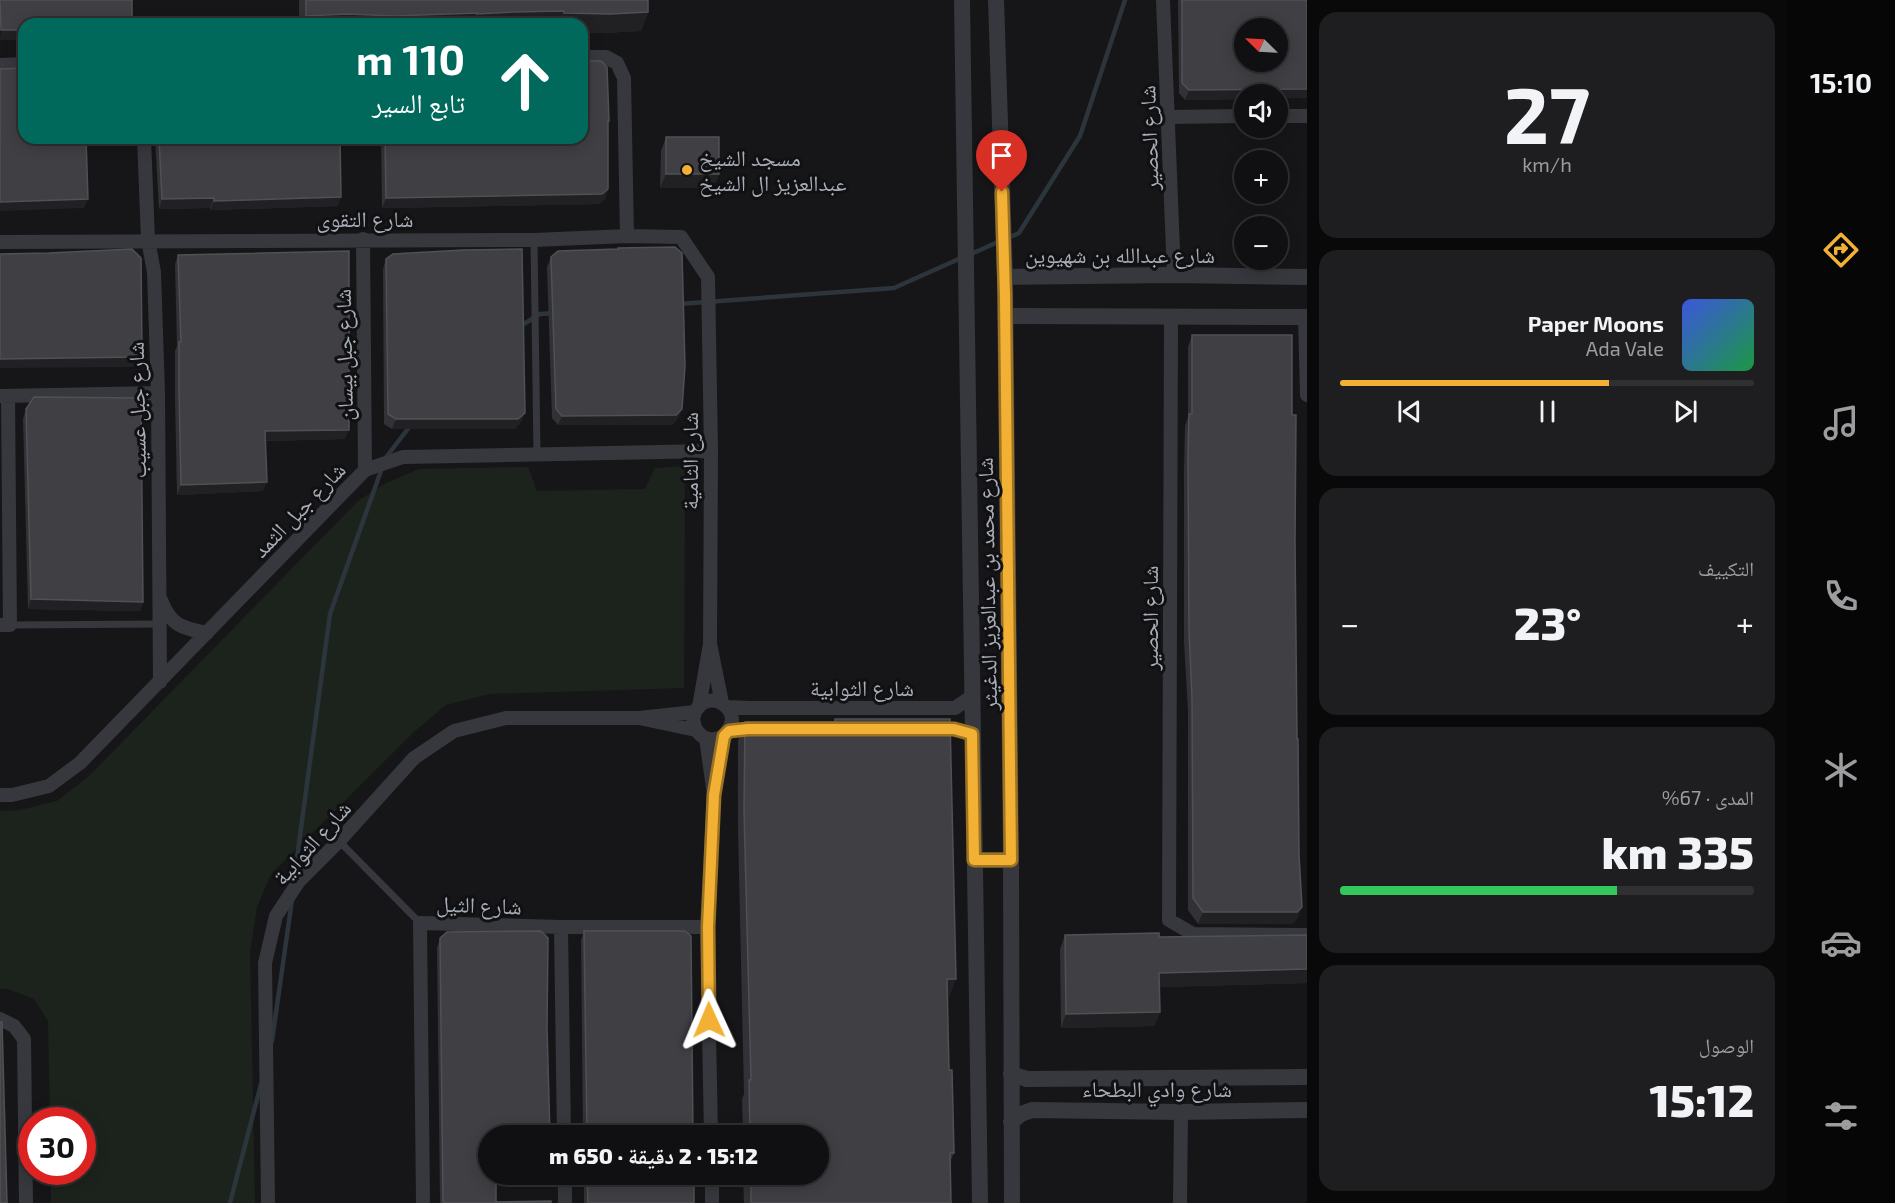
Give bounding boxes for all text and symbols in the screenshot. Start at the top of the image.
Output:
north arrow [1234,18,1288,72]
map controls [1234,18,1288,270]
text: 110 m [356,33,465,83]
icon: ahead [486,42,564,120]
text: 27 [1504,66,1590,160]
text: 15:10 [1810,66,1872,98]
button: sound [1234,84,1288,138]
street label: شارع الحصير [1133,85,1165,192]
text: تابع السير [372,86,465,118]
pin [976,130,1027,192]
icon: arrive [985,139,1018,172]
place label: مسجد الشيخ عبدالعزيز ال الشيخ [699,144,847,197]
button: + [1234,150,1288,204]
text: km/h [1522,152,1572,176]
marker: مسجد الشيخ عبدالعزيز ال الشيخ [680,163,694,177]
street label: شارع التقوى [317,205,413,233]
button: − [1234,216,1288,270]
icon: directions [1820,229,1862,271]
street label: شارع عبدالله بن شهيوين [1025,241,1215,269]
street label: شارع جبل بيسان [329,289,359,421]
text: Paper Moons [1528,310,1664,336]
text: Ada Vale [1586,336,1664,360]
street label: شارع جبل عسيب [122,341,152,479]
icon: previous [1393,395,1426,428]
icon: pause [1531,395,1564,428]
icon: next [1669,395,1702,428]
icon: music [1820,402,1862,444]
street label: شارع الثامية [676,412,704,510]
street label: شارع جبل الثمد [246,456,351,563]
street label: شارع محمد بن عبدالعزيز الدغيثر [971,457,1003,712]
text: التكييف [1698,556,1754,580]
street label: شارع الحصير [1136,565,1164,672]
icon: phone [1820,575,1862,617]
text: 23° [1514,595,1581,649]
text: − [1340,603,1359,643]
text: + [1736,603,1754,643]
street label: شارع الثوابية [810,674,914,702]
icon: climate [1820,749,1862,791]
text: المدى · 67% [1662,785,1754,809]
street label: شارع الثوابية [267,795,357,891]
text: 335 km [1601,824,1754,878]
street label: شارع الثيل [436,890,522,920]
icon: car [1820,922,1862,964]
position arrow [677,988,741,1052]
text: الوصول [1699,1033,1754,1057]
text: 15:12 [1650,1072,1754,1126]
street label: شارع وادي البطحاء [1082,1075,1232,1107]
icon: filters [1820,1095,1862,1137]
speed limit sign: 30 [18,1107,96,1185]
text: 15:12 · 2 دقيقة · 650 m [549,1142,758,1168]

